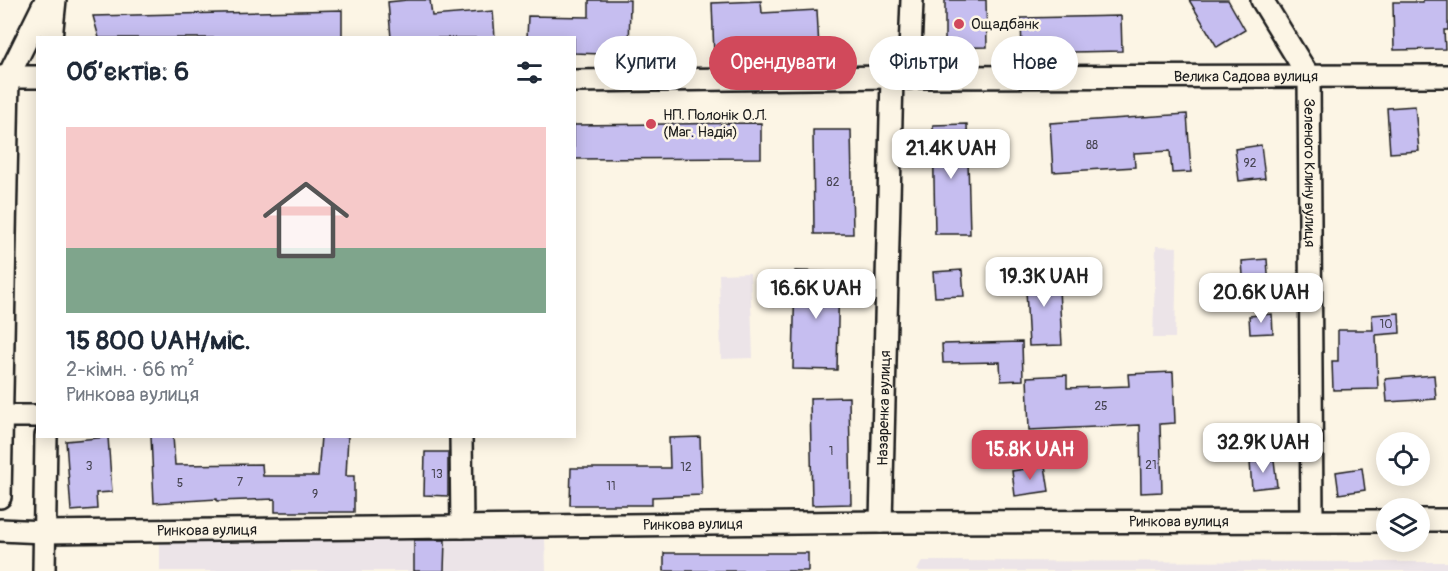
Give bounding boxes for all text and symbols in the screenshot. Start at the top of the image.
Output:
place label: Ощадбанк [971,15,1040,34]
marker: Ощадбанк [952,17,966,31]
chip: Купити [594,36,697,90]
chip: Орендувати [709,36,857,90]
chip: Фільтри [869,36,979,90]
chip: Нове [991,36,1078,90]
text: Об’єктів: 6 [66,56,189,88]
icon: filters [513,56,546,89]
street label: Велика Садова вулиця [1174,67,1318,86]
street label: Зеленого Клину вулиця [1300,98,1320,247]
place label: НП. Полонік О.Л. (Маг. Надія) [663,106,767,142]
marker: НП. Полонік О.Л. (Маг. Надія) [644,117,658,131]
pin: 21.4K UAH [882,129,1020,180]
text: 21.4K UAH [906,136,996,161]
house number: 88 [1086,138,1098,153]
house number: 92 [1244,156,1257,171]
icon: home [252,166,360,274]
house number: 82 [827,175,840,190]
pin: 19.3K UAH [975,257,1113,308]
text: 19.3K UAH [1000,264,1088,289]
pin: 16.6K UAH [747,269,885,320]
pin: 20.6K UAH [1192,273,1330,324]
text: 16.6K UAH [771,276,861,301]
text: 20.6K UAH [1213,280,1309,305]
house number: 10 [1380,317,1392,332]
text: 15 800 UAH/міс. [66,325,251,357]
street label: Назаренка вулиця [873,350,895,466]
text: 2-кімн. · 66 m² [66,357,194,382]
text: Ринкова вулиця [66,382,199,407]
house number: 25 [1094,399,1108,414]
pin: 32.9K UAH [1194,423,1332,474]
pin: 15.8K UAH [961,430,1099,481]
text: 32.9K UAH [1217,430,1309,455]
map controls [1376,432,1430,552]
button: locate [1376,432,1430,486]
text: 15.8K UAH [986,437,1074,462]
house number: 1 [829,444,833,459]
house number: 21 [1145,458,1157,473]
house number: 3 [86,459,93,474]
house number: 12 [680,460,692,475]
house number: 13 [431,467,443,482]
house number: 7 [237,475,244,490]
house number: 5 [177,476,183,491]
house number: 11 [606,479,616,494]
house number: 9 [312,487,318,502]
button: layers [1376,498,1430,552]
street label: Ринкова вулиця [1129,512,1229,531]
street label: Ринкова вулиця [643,514,743,534]
street label: Ринкова вулиця [157,520,257,540]

